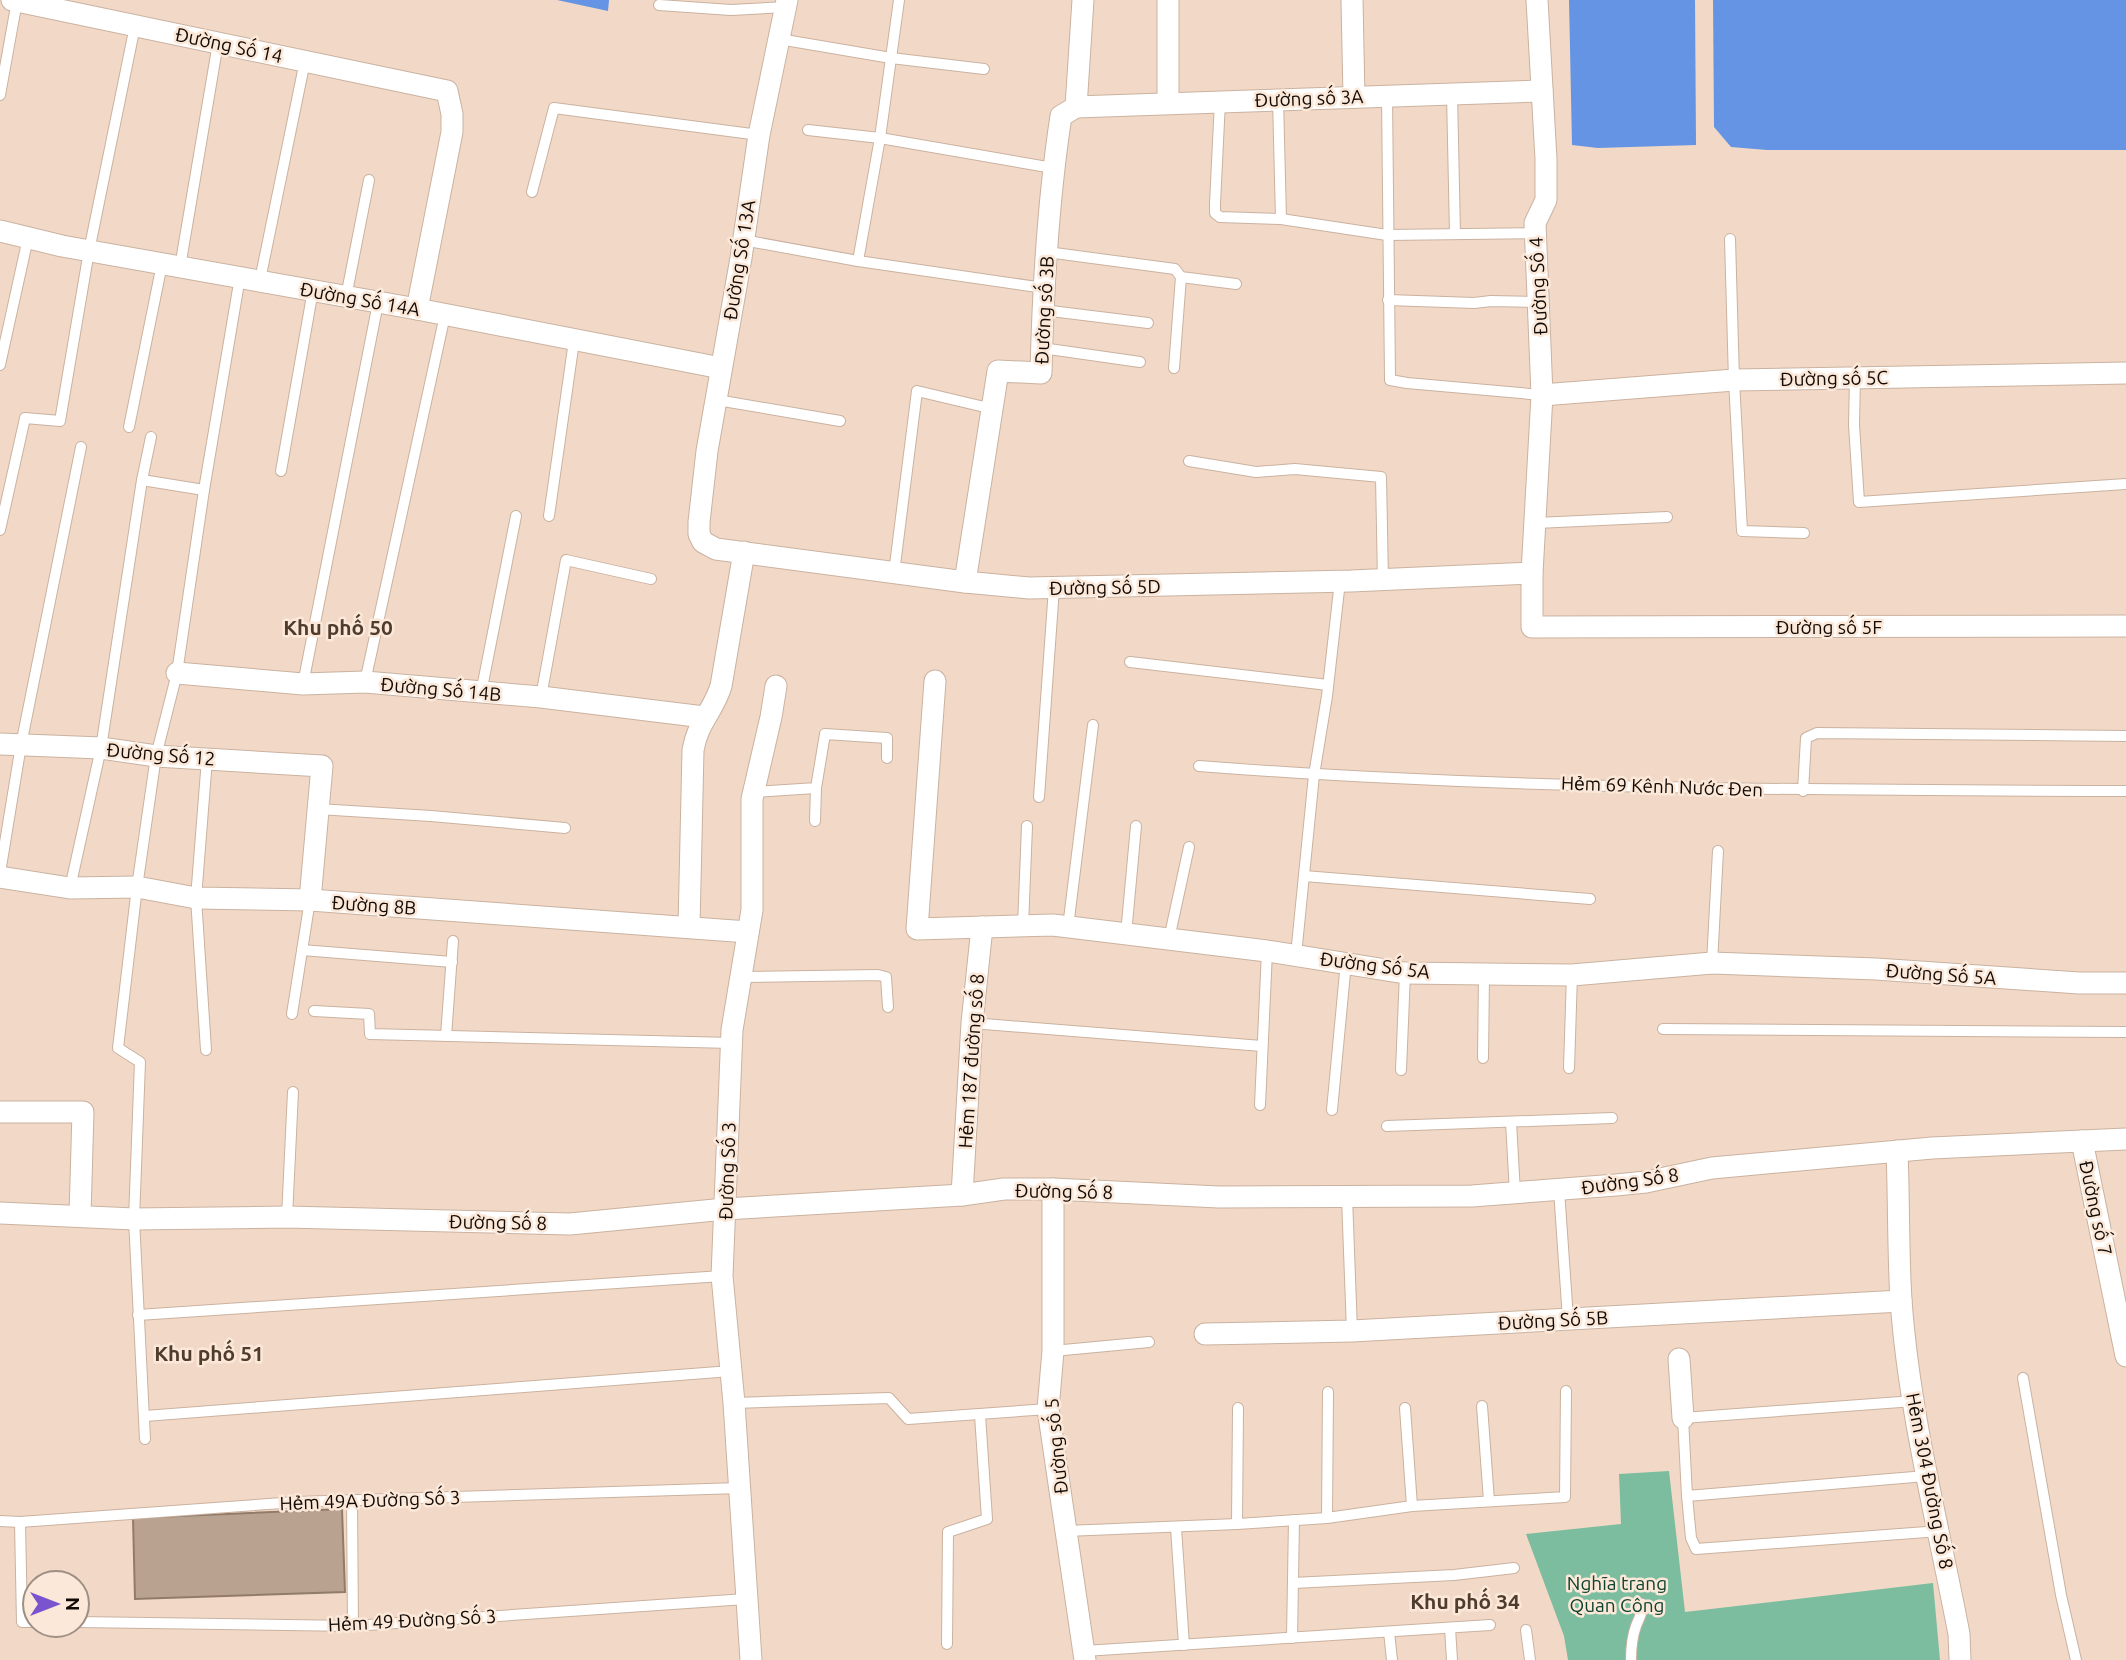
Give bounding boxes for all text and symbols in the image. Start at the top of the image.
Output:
street label: Đường Số 14 [173,21,285,67]
street label: Đường số 3A [1254,83,1364,111]
street label: Đường Số 13A [717,197,759,322]
street label: Đường Số 4 [1523,236,1552,336]
street label: Đường số 3B [1028,255,1058,365]
street label: Đường Số 14A [298,276,423,320]
street label: Đường số 5C [1780,364,1889,390]
street label: Đường Số 5D [1049,573,1161,599]
district label: Khu phố 50 [283,613,393,639]
street label: Đường số 5F [1776,614,1882,638]
street label: Đường Số 14B [380,671,502,705]
street label: Đường Số 12 [106,737,216,770]
street label: Hẻm 69 Kênh Nước Đen [1560,771,1764,801]
street label: Đường 8B [331,891,417,919]
street label: Đường Số 5A [1319,946,1432,983]
street label: Đường Số 5A [1885,957,1998,989]
street label: Hẻm 187 đường số 8 [952,973,988,1149]
street label: Đường Số 3 [713,1121,740,1221]
street label: Đường số 7 [2075,1158,2118,1258]
street label: Đường Số 8 [1580,1162,1680,1199]
street label: Đường Số 8 [1015,1177,1113,1203]
street label: Đường Số 8 [449,1208,547,1234]
street label: Đường Số 5B [1497,1304,1609,1334]
district label: Khu phố 51 [154,1339,264,1365]
street label: Hẻm 304 Đường Số 8 [1902,1391,1960,1571]
street label: Đường số 5 [1038,1397,1072,1495]
street label: Hẻm 49A Đường Số 3 [279,1484,461,1514]
north arrow [21,1569,91,1639]
park label: Nghĩa trang Quan Công [1567,1572,1667,1616]
district label: Khu phố 34 [1410,1587,1520,1613]
text: N [62,1597,84,1611]
street label: Hẻm 49 Đường Số 3 [327,1603,497,1635]

